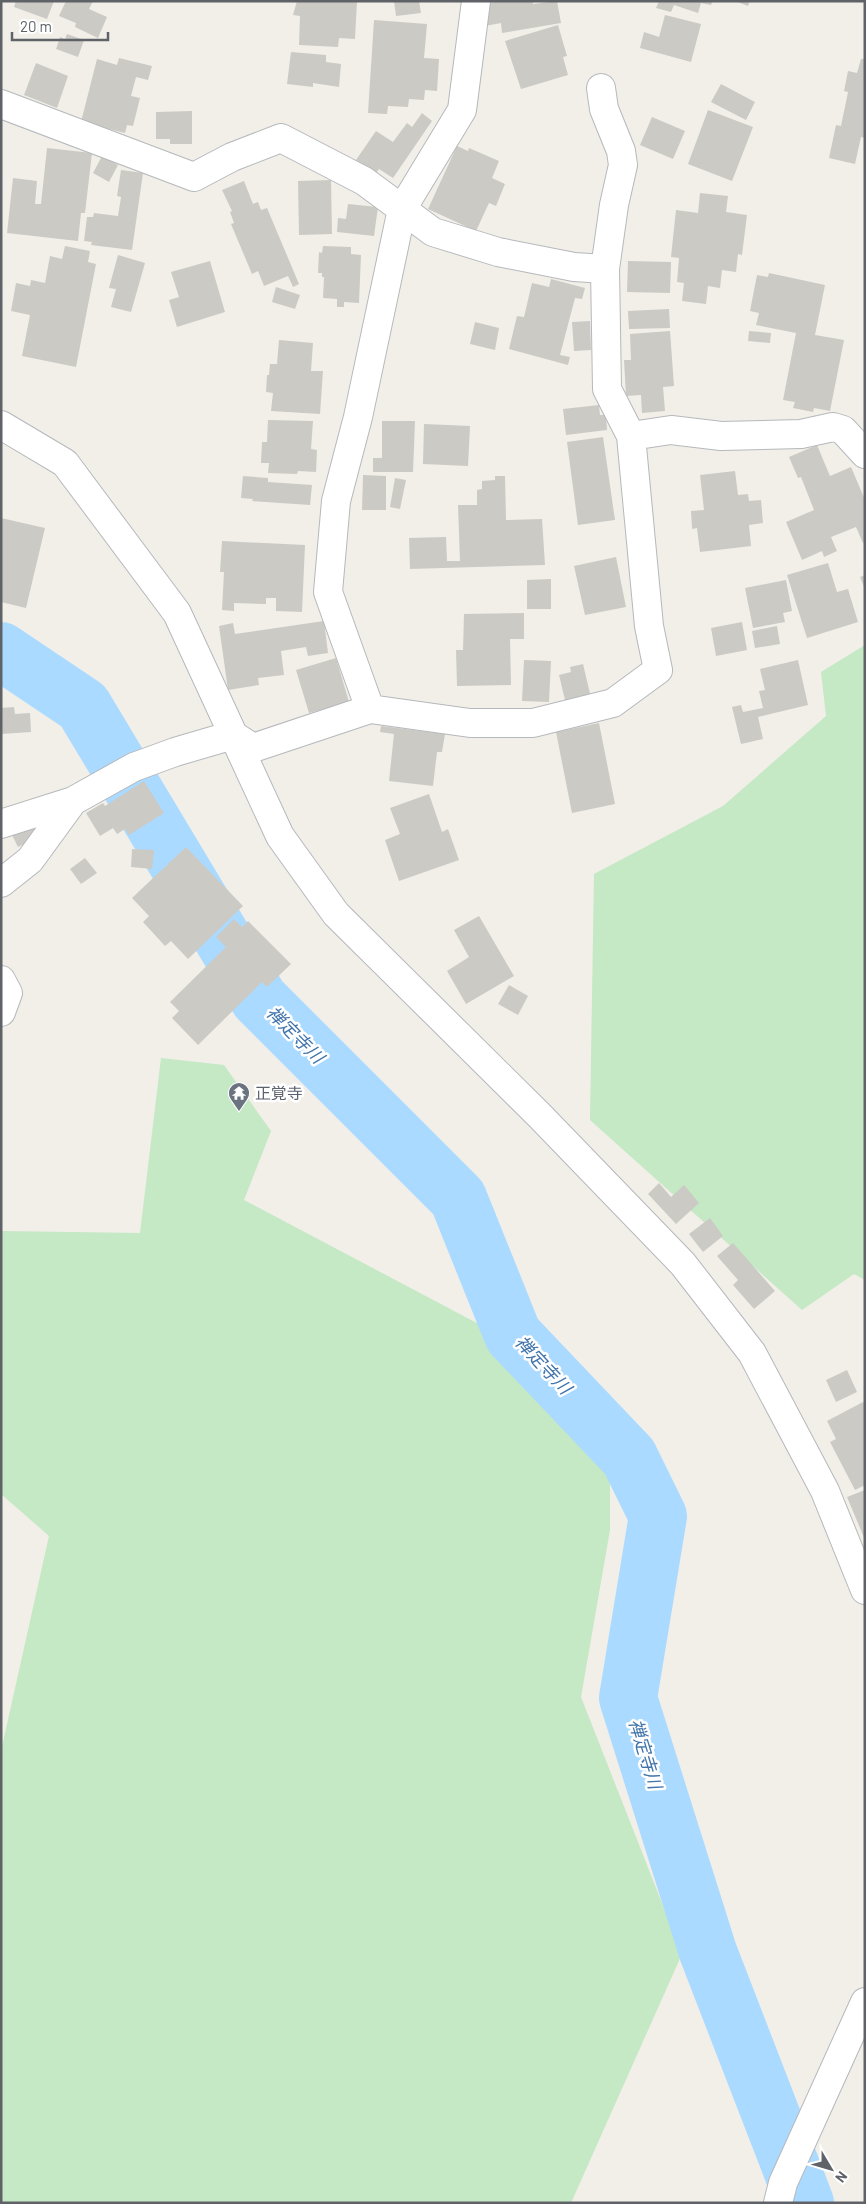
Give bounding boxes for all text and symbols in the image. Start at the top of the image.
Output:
scale bar [12,10,109,42]
text: 20 m [20,17,52,35]
water label: 禅定寺川 [262,1001,330,1069]
temple icon: 正覚寺 [227,1081,251,1112]
place label: 正覚寺 [255,1083,303,1102]
water label: 禅定寺川 [511,1330,578,1400]
water label: 禅定寺川 [625,1716,668,1793]
north arrow [806,2144,856,2194]
text: N [832,2168,851,2186]

